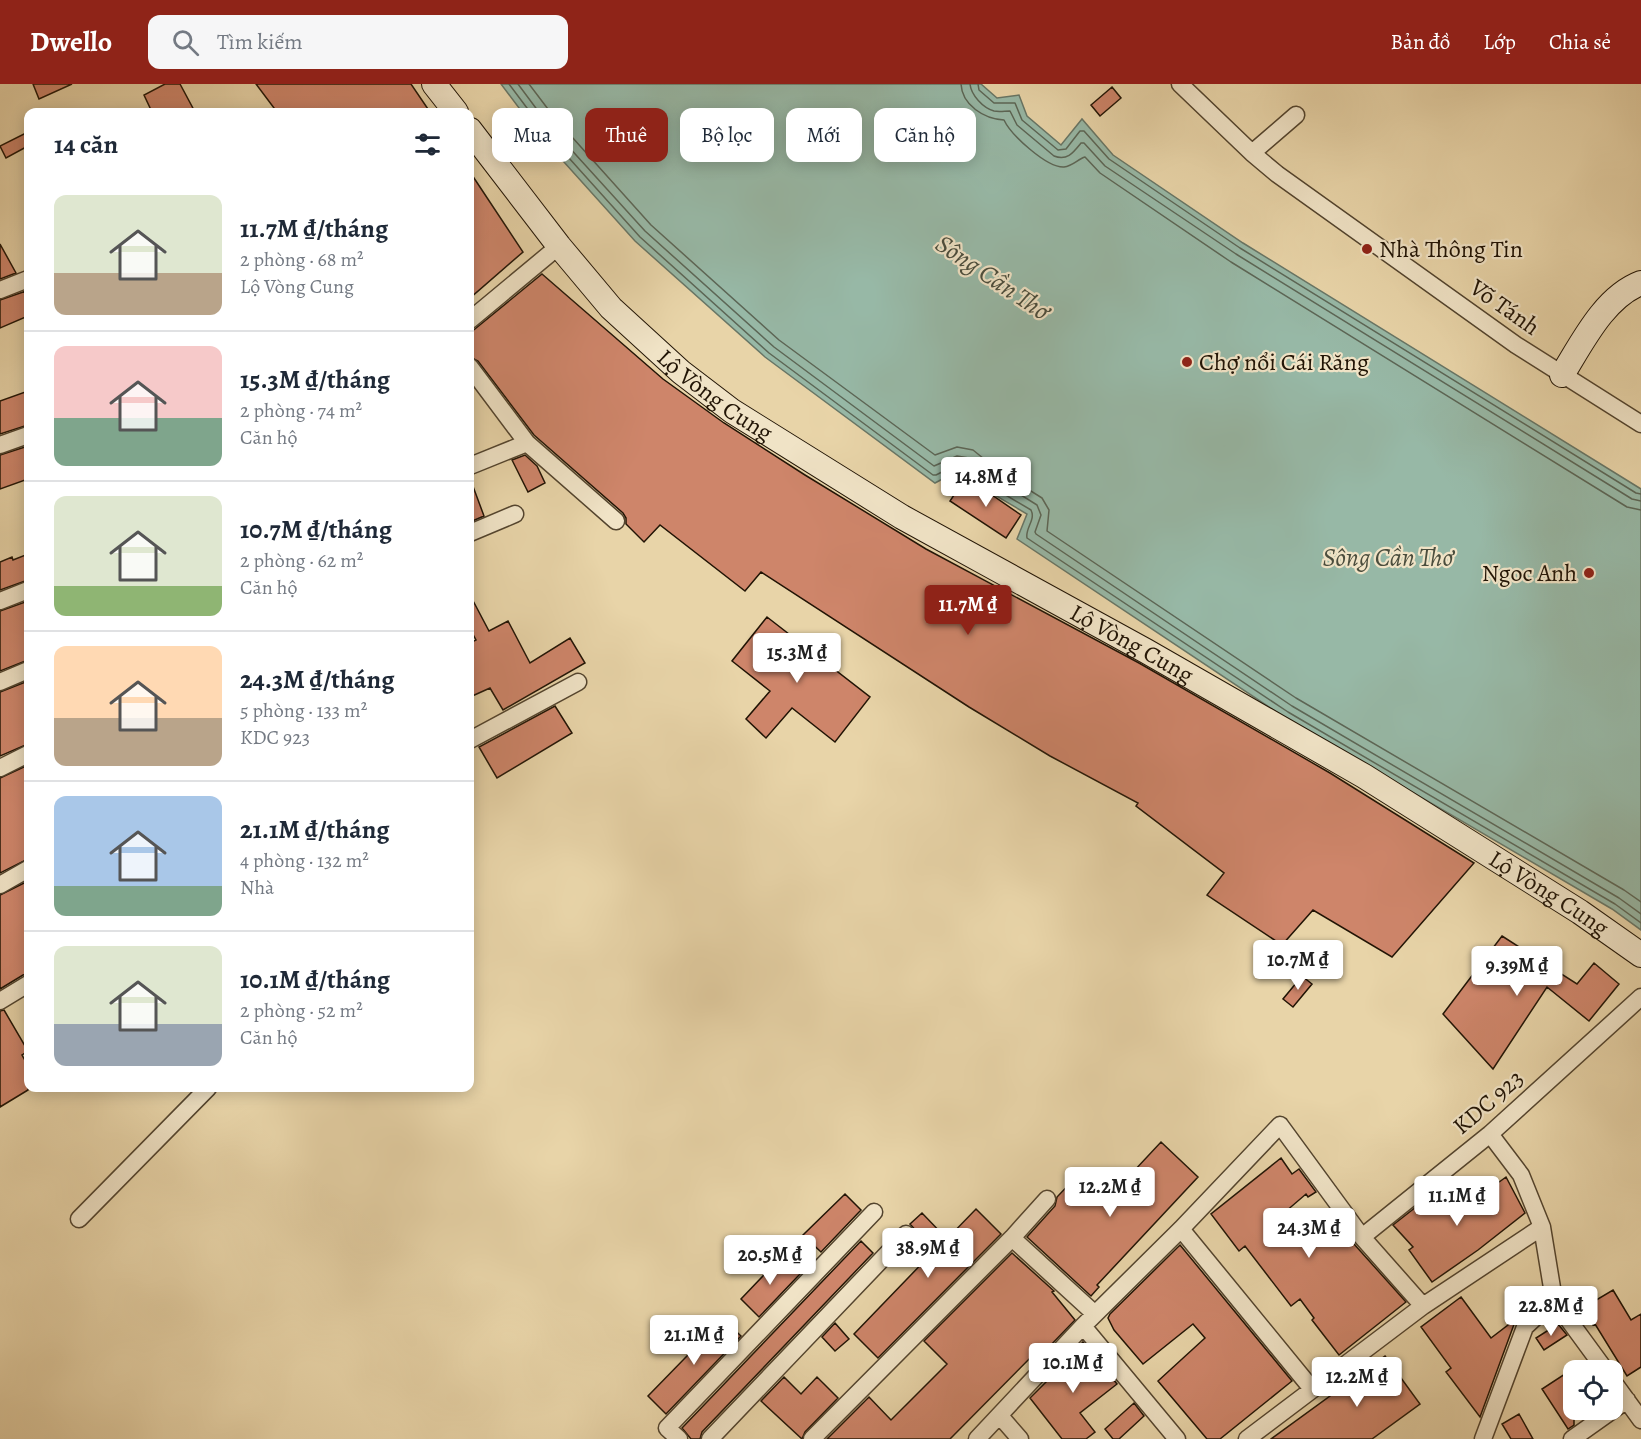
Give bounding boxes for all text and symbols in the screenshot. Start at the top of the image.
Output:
search box [148,15,568,69]
text: Dwello [30,23,112,61]
icon: search [169,26,202,59]
text: Tìm kiếm [217,27,303,57]
text: Bản đồ [1391,28,1450,56]
text: Lớp [1483,28,1516,56]
text: Chia sẻ [1549,28,1611,56]
chip: Mua [492,108,573,162]
chip: Thuê [585,108,668,162]
chip: Bộ lọc [680,108,774,162]
chip: Mới [786,108,862,162]
chip: Căn hộ [874,108,976,162]
text: 14 căn [54,127,118,162]
icon: filters [411,128,444,161]
text: 11.7M ₫/tháng [240,211,388,246]
icon: home [102,219,174,291]
water label: Sông Cần Thơ [929,226,1058,330]
place label: Nhà Thông Tin [1379,233,1523,265]
marker: Nhà Thông Tin [1360,242,1374,256]
text: 2 phòng · 68 m² [240,246,364,273]
street label: Võ Tánh [1463,271,1547,343]
text: Lộ Vòng Cung [240,273,354,300]
street label: Lộ Vòng Cung [650,342,779,449]
place label: Chợ nổi Cái Răng [1199,346,1369,378]
marker: Chợ nổi Cái Răng [1180,355,1194,369]
text: 15.3M ₫/tháng [240,362,390,397]
icon: home [102,370,174,442]
text: 2 phòng · 74 m² [240,397,362,424]
text: Căn hộ [240,424,297,451]
pin: 14.8M ₫ [931,457,1041,508]
text: 14.8M ₫ [955,463,1017,490]
text: 10.7M ₫/tháng [240,512,392,547]
icon: home [102,520,174,592]
water label: Sông Cần Thơ [1323,540,1456,575]
text: 2 phòng · 62 m² [240,547,363,574]
place label: Ngoc Anh [1482,557,1577,589]
marker: Ngoc Anh [1582,566,1596,580]
text: Căn hộ [240,574,297,601]
pin: 11.7M ₫ [913,585,1023,636]
text: 11.7M ₫ [939,591,997,618]
street label: Lộ Vòng Cung [1064,596,1200,691]
pin: 15.3M ₫ [742,633,852,684]
text: 15.3M ₫ [767,639,827,666]
text: 24.3M ₫/tháng [240,662,394,697]
icon: home [102,670,174,742]
text: 5 phòng · 133 m² [240,697,367,724]
text: KDC 923 [240,724,310,751]
text: 21.1M ₫/tháng [240,812,390,847]
icon: home [102,820,174,892]
street label: Lộ Vòng Cung [1483,843,1615,944]
text: 4 phòng · 132 m² [240,847,369,874]
text: Nhà [240,874,274,901]
pin: 10.7M ₫ [1243,940,1353,991]
text: 10.7M ₫ [1267,946,1329,973]
pin: 9.39M ₫ [1462,946,1572,997]
text: 9.39M ₫ [1485,952,1549,979]
text: 10.1M ₫/tháng [240,962,390,997]
icon: home [102,970,174,1042]
text: 2 phòng · 52 m² [240,997,363,1024]
text: Căn hộ [240,1024,297,1051]
street label: KDC 923 [1446,1062,1530,1142]
pin: 12.2M ₫ [1055,1167,1165,1218]
text: 12.2M ₫ [1079,1173,1141,1200]
pin: 11.1M ₫ [1402,1176,1512,1227]
text: 11.1M ₫ [1428,1182,1486,1209]
pin: 24.3M ₫ [1254,1208,1364,1259]
text: 24.3M ₫ [1277,1214,1341,1241]
pin: 38.9M ₫ [873,1228,983,1279]
text: 38.9M ₫ [896,1234,960,1261]
pin: 20.5M ₫ [715,1235,825,1286]
text: 20.5M ₫ [738,1241,802,1268]
pin: 22.8M ₫ [1496,1286,1606,1337]
text: 22.8M ₫ [1519,1292,1583,1319]
pin: 21.1M ₫ [639,1315,749,1366]
text: 21.1M ₫ [664,1321,724,1348]
pin: 10.1M ₫ [1018,1343,1128,1394]
text: 10.1M ₫ [1043,1349,1103,1376]
pin: 12.2M ₫ [1302,1357,1412,1408]
map controls [1563,1360,1623,1420]
button: locate [1563,1360,1623,1420]
text: 12.2M ₫ [1326,1363,1388,1390]

